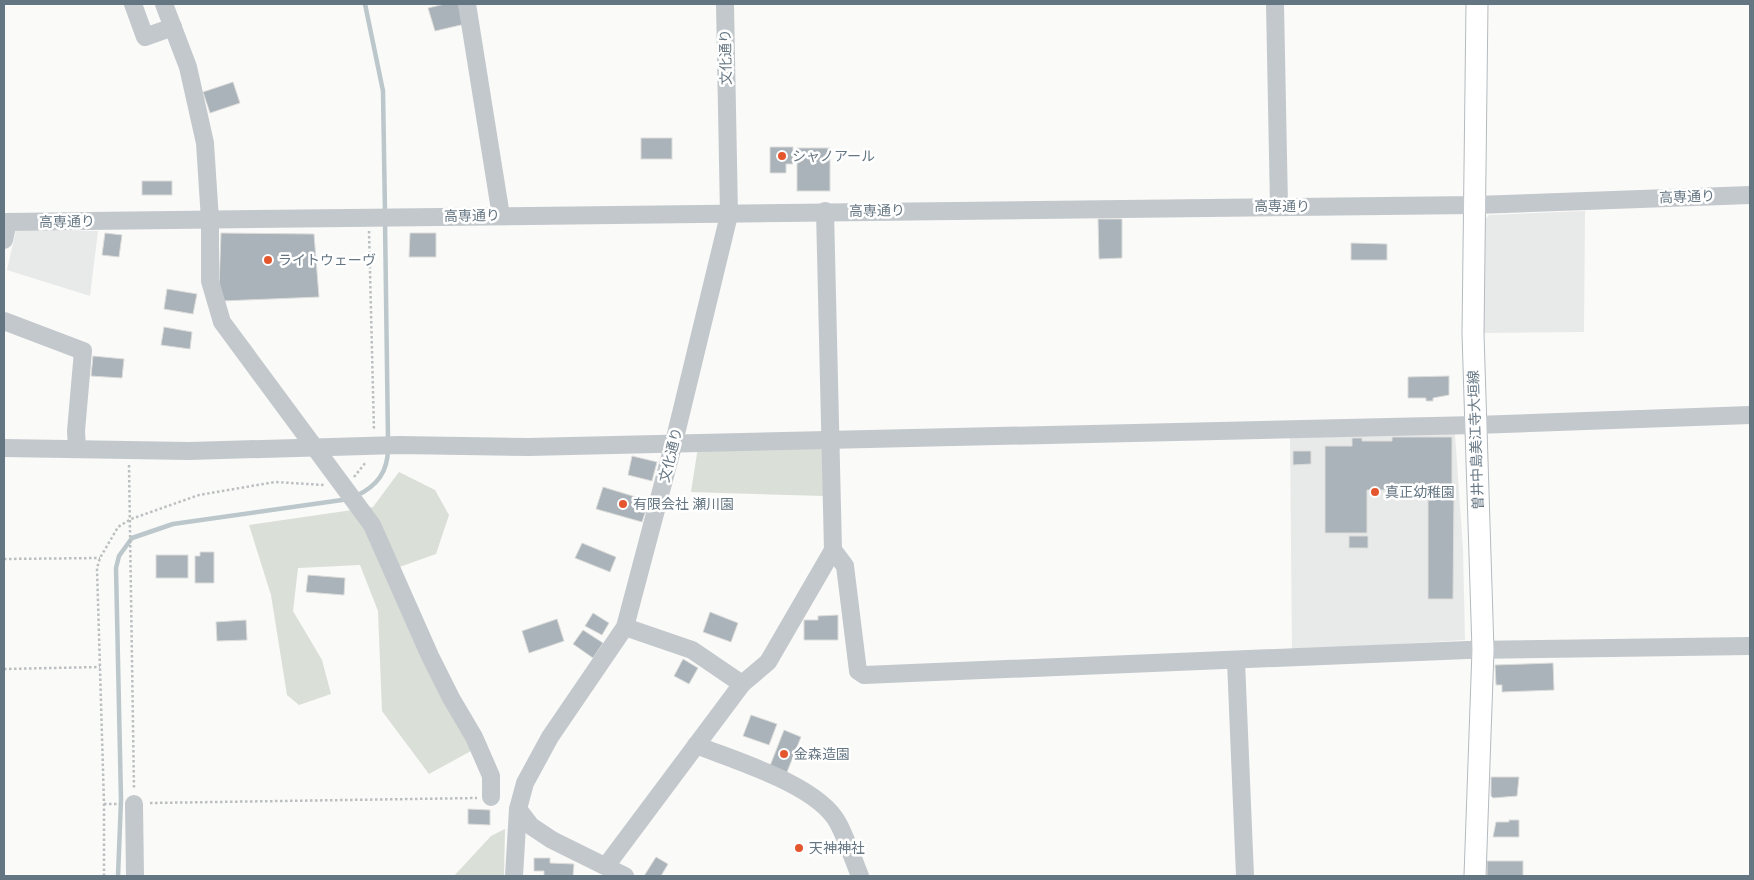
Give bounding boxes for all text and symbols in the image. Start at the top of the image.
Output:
street label: 文化通り [717,29,735,85]
place label: シャノアール [792,148,875,165]
marker: シャノアール [776,150,788,162]
street label: 高専通り [1659,188,1715,206]
street label: 高専通り [1254,198,1310,215]
street label: 高専通り [849,202,905,220]
street label: 高専通り [444,207,500,225]
street label: 高専通り [39,213,95,231]
place label: ライトウェーヴ [278,252,376,269]
marker: ライトウェーヴ [262,254,274,266]
street label: 曽井中島美江寺大垣線 [1465,370,1487,510]
street label: 文化通り [656,426,686,484]
place label: 真正幼稚園 [1385,484,1455,501]
marker: 真正幼稚園 [1369,486,1381,498]
place label: 有限会社 瀬川園 [633,496,734,513]
marker: 有限会社 瀬川園 [617,498,629,510]
place label: 金森造園 [794,746,850,763]
marker: 金森造園 [778,748,790,760]
place label: 天神神社 [809,840,865,857]
marker: 天神神社 [793,842,805,854]

